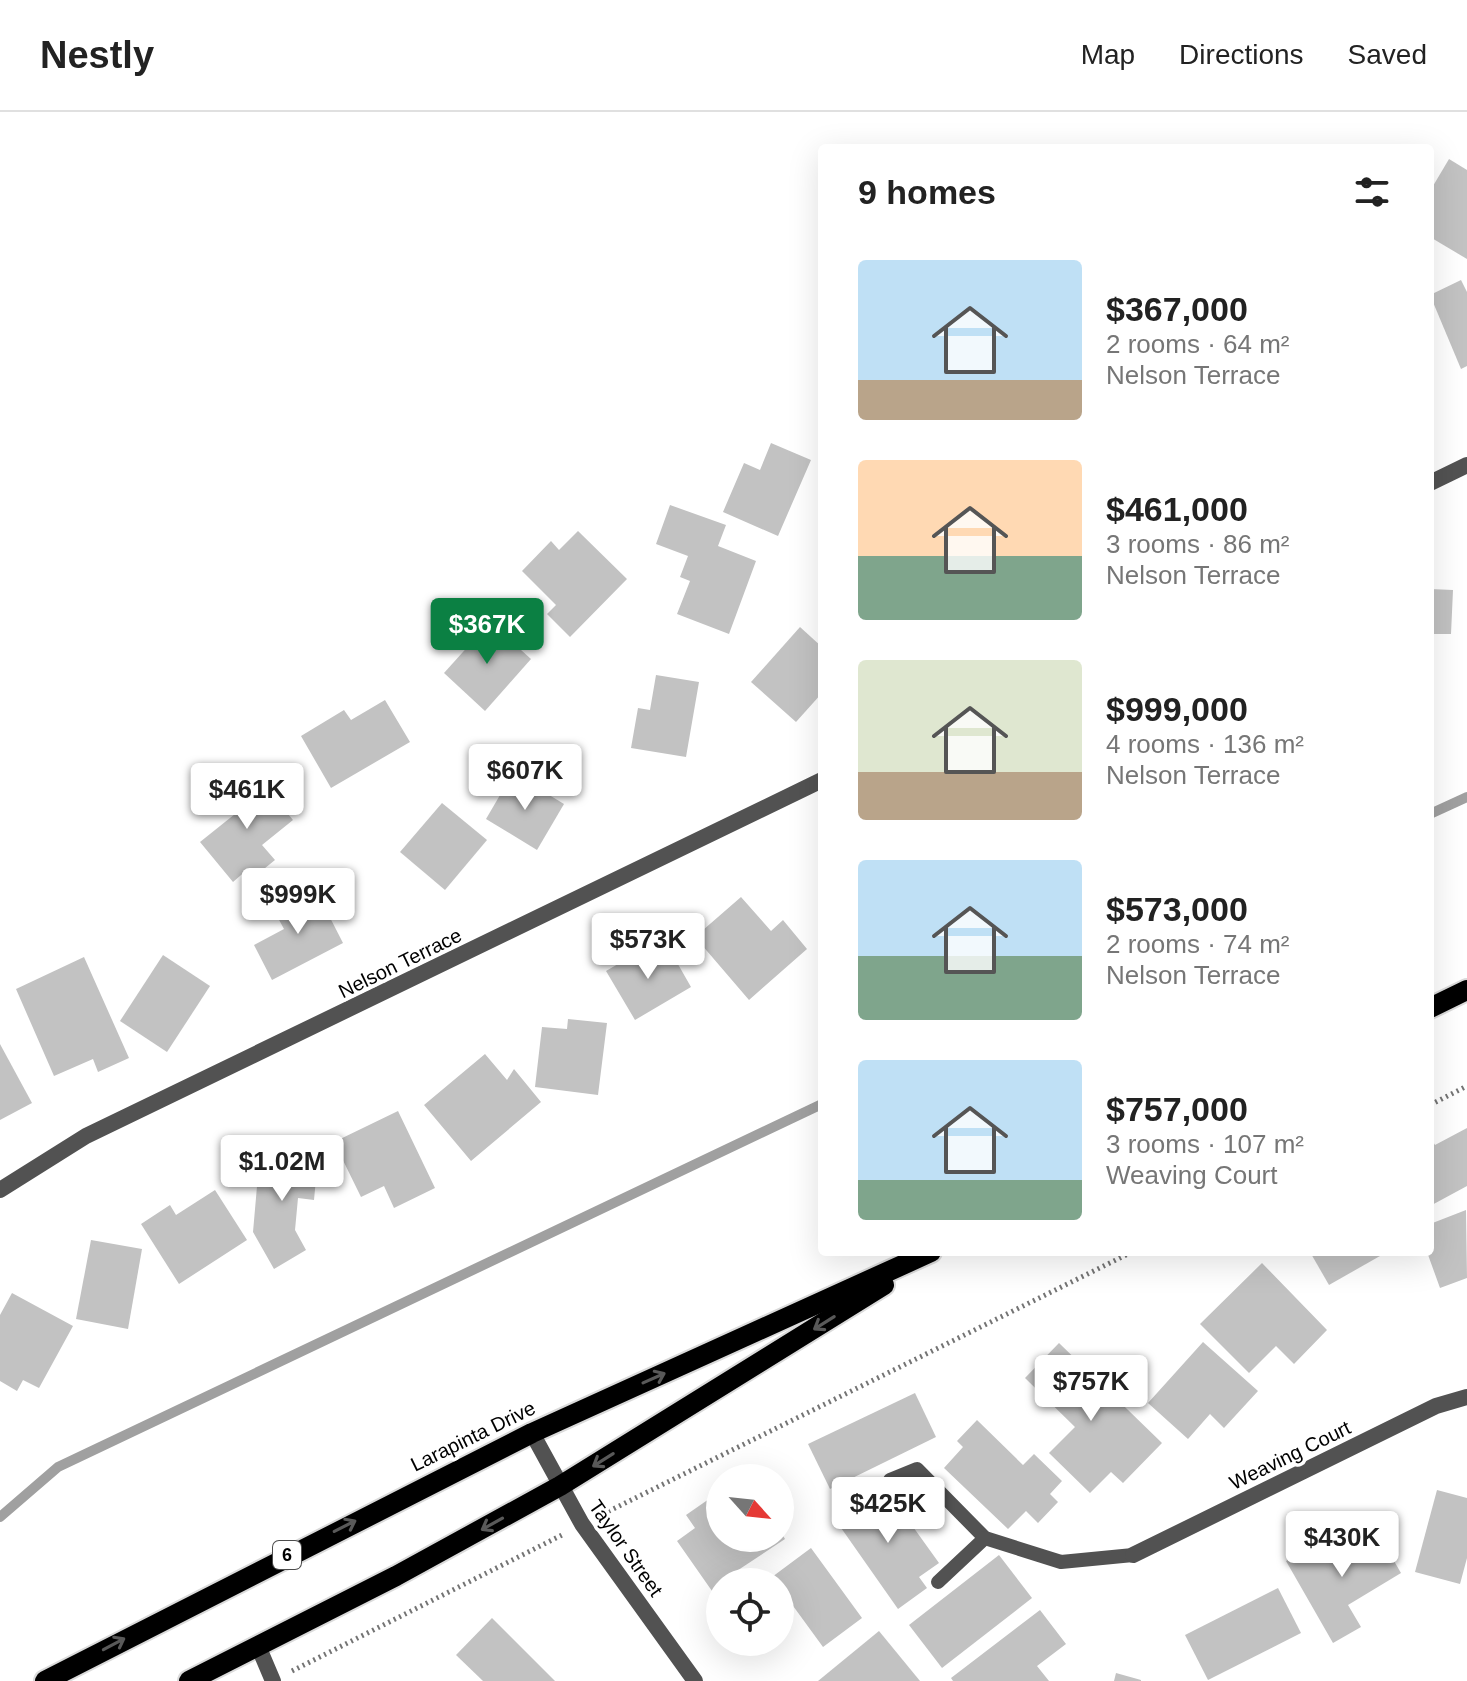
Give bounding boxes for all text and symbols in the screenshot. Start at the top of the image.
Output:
text: Nestly [40,34,154,76]
text: Map [1081,39,1135,70]
text: Directions [1179,39,1304,70]
text: Saved [1348,39,1427,70]
icon: filters [1350,170,1394,214]
text: 9 homes [858,173,996,211]
text: $367,000 [1106,290,1248,328]
icon: home [922,292,1018,388]
text: 2 rooms · 64 m² [1106,329,1290,359]
text: Nelson Terrace [1106,360,1280,390]
text: $461,000 [1106,490,1248,528]
icon: home [922,492,1018,588]
text: 3 rooms · 86 m² [1106,529,1290,559]
text: Nelson Terrace [1106,560,1280,590]
pin: $367K [431,598,543,666]
text: $367K [449,609,525,639]
text: $999,000 [1106,690,1248,728]
icon: home [922,692,1018,788]
text: 4 rooms · 136 m² [1106,729,1304,759]
pin: $607K [469,744,581,812]
text: $607K [487,755,563,785]
text: Nelson Terrace [1106,760,1280,790]
pin: $461K [191,763,303,831]
text: $461K [209,774,285,804]
pin: $999K [242,868,354,936]
text: $999K [260,879,336,909]
text: $573,000 [1106,890,1248,928]
icon: home [922,892,1018,988]
pin: $573K [592,913,704,981]
street label: Nelson Terrace [335,924,465,1002]
text: $573K [610,924,686,954]
text: 2 rooms · 74 m² [1106,929,1290,959]
text: Nelson Terrace [1106,960,1280,990]
text: $757,000 [1106,1090,1248,1128]
icon: home [922,1092,1018,1188]
text: 3 rooms · 107 m² [1106,1129,1304,1159]
pin: $1.02M [217,1135,347,1203]
text: $1.02M [239,1146,325,1176]
text: Weaving Court [1106,1160,1278,1190]
one-way arrow [813,1315,836,1331]
pin: $757K [1035,1355,1147,1423]
text: $757K [1053,1366,1129,1396]
one-way arrow [641,1370,665,1385]
street label: Larapinta Drive [407,1396,539,1476]
street label: Weaving Court [1226,1416,1354,1494]
one-way arrow [592,1452,615,1468]
north arrow [706,1464,794,1552]
map controls [706,1464,794,1656]
pin: $425K [832,1477,944,1545]
text: $425K [850,1488,926,1518]
street label: Taylor Street [585,1496,667,1601]
pin: $430K [1286,1511,1398,1579]
one-way arrow [481,1516,504,1532]
one-way arrow [333,1518,357,1534]
text: $430K [1304,1522,1380,1552]
road number: 6 [273,1541,301,1569]
button: locate [706,1568,794,1656]
one-way arrow [101,1636,125,1652]

